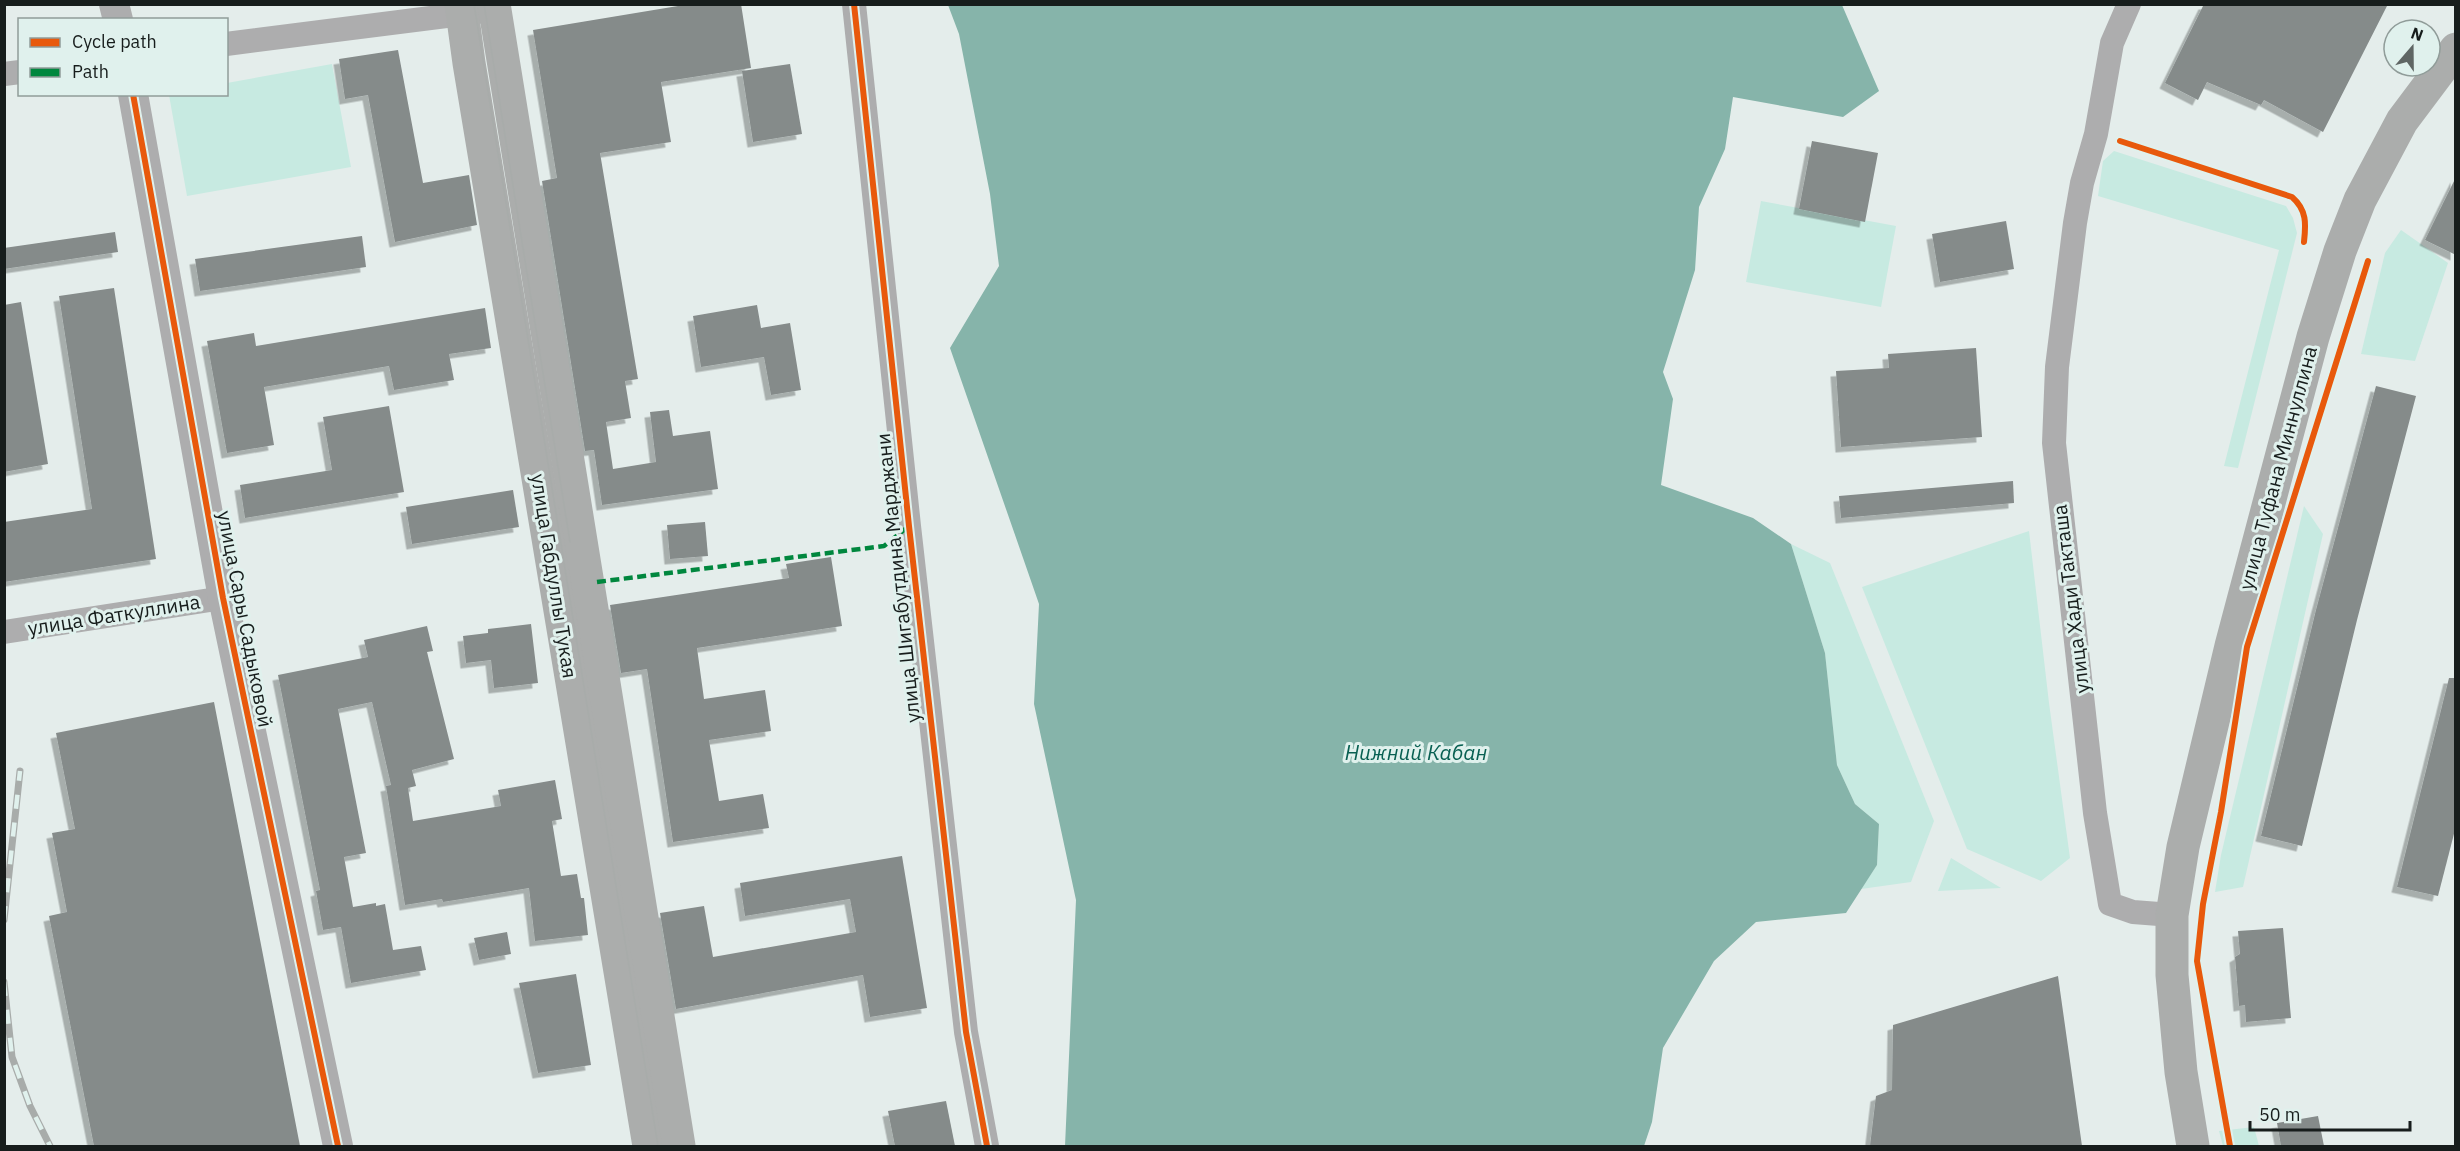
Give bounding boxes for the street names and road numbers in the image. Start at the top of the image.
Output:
street label: улица Туфана Миннуллина [2232,343,2323,593]
street label: улица Шигабутдина Марджани [869,432,926,724]
street label: улица Габдуллы Тукая [525,472,584,680]
street label: улица Хади Такташа [2045,503,2095,695]
street label: улица Сары Садыковой [211,508,280,729]
street label: улица Фаткуллина [26,587,202,641]

